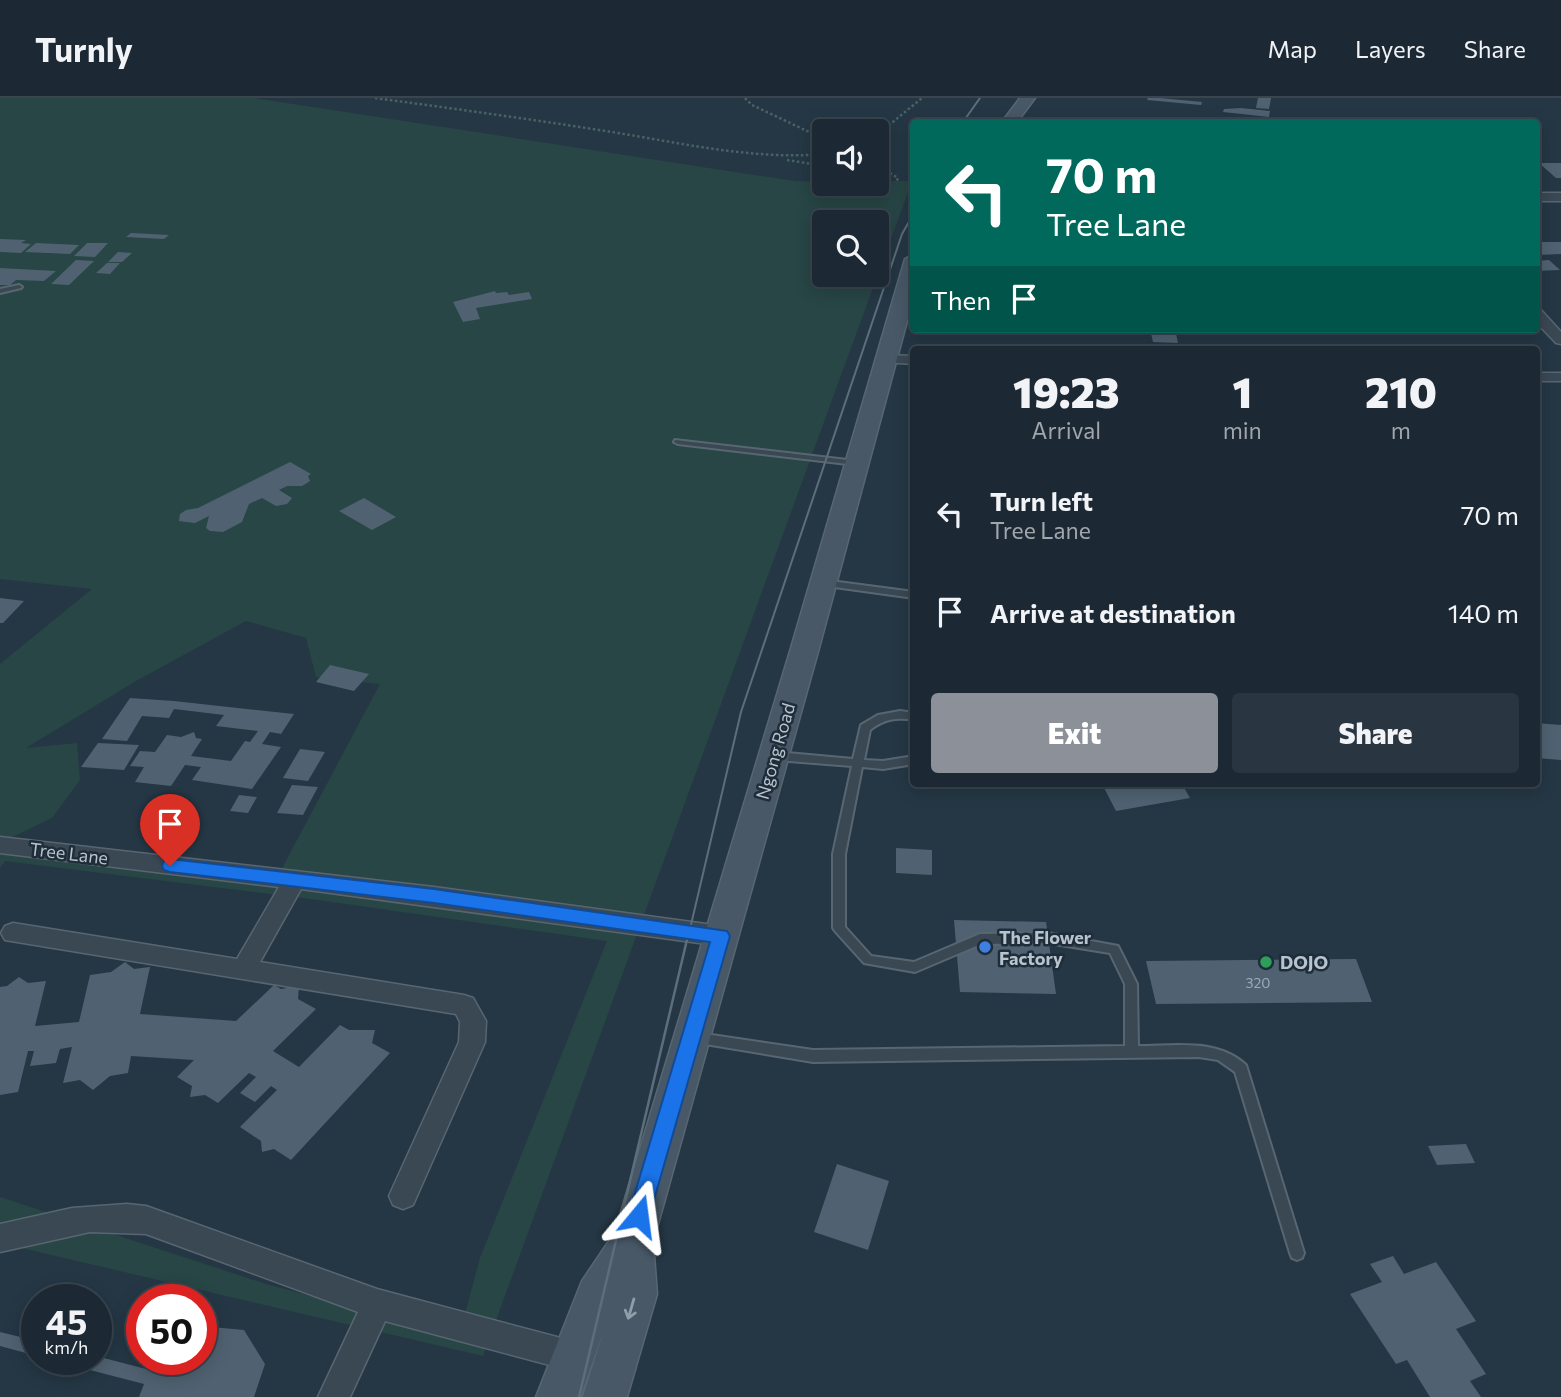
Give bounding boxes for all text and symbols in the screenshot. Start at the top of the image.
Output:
text: Turnly [35,28,133,69]
text: Map [1268,34,1317,63]
text: Layers [1355,34,1426,63]
text: Share [1464,34,1526,63]
map controls [812,119,889,287]
button: sound [812,119,889,196]
text: 70 m [1046,143,1157,203]
icon: left [931,147,1022,238]
text: Tree Lane [1046,203,1186,243]
button: search [812,210,889,287]
icon: arrive [1005,280,1043,318]
text: Then [931,284,991,315]
text: 19:23 [1013,365,1120,417]
text: 1 [1232,365,1252,417]
text: 210 [1365,365,1437,417]
text: Arrival [1032,416,1101,444]
text: min [1223,416,1262,444]
text: m [1391,416,1411,444]
text: Turn left [990,485,1093,516]
icon: left [931,495,969,533]
text: 70 m [1461,499,1519,530]
text: Tree Lane [990,516,1091,544]
icon: arrive [931,593,969,631]
text: Arrive at destination [990,597,1236,628]
text: 140 m [1448,597,1519,628]
button: Exit [931,693,1218,773]
button: Share [1232,693,1519,773]
street label: Ngong Road [751,700,799,802]
pin [140,794,200,866]
icon: arrive [151,805,189,843]
street label: Tree Lane [29,837,109,869]
place label: The Flower Factory [999,926,1092,969]
marker: The Flower Factory [977,939,993,955]
place label: DOJO [1280,951,1328,973]
marker: DOJO [1258,954,1274,970]
house number: 320 [1246,974,1270,991]
position arrow [602,1179,676,1253]
speed limit sign: 50 [126,1284,217,1375]
one-way arrow [624,1298,637,1320]
text: 45 [46,1299,87,1342]
text: km/h [45,1336,88,1358]

